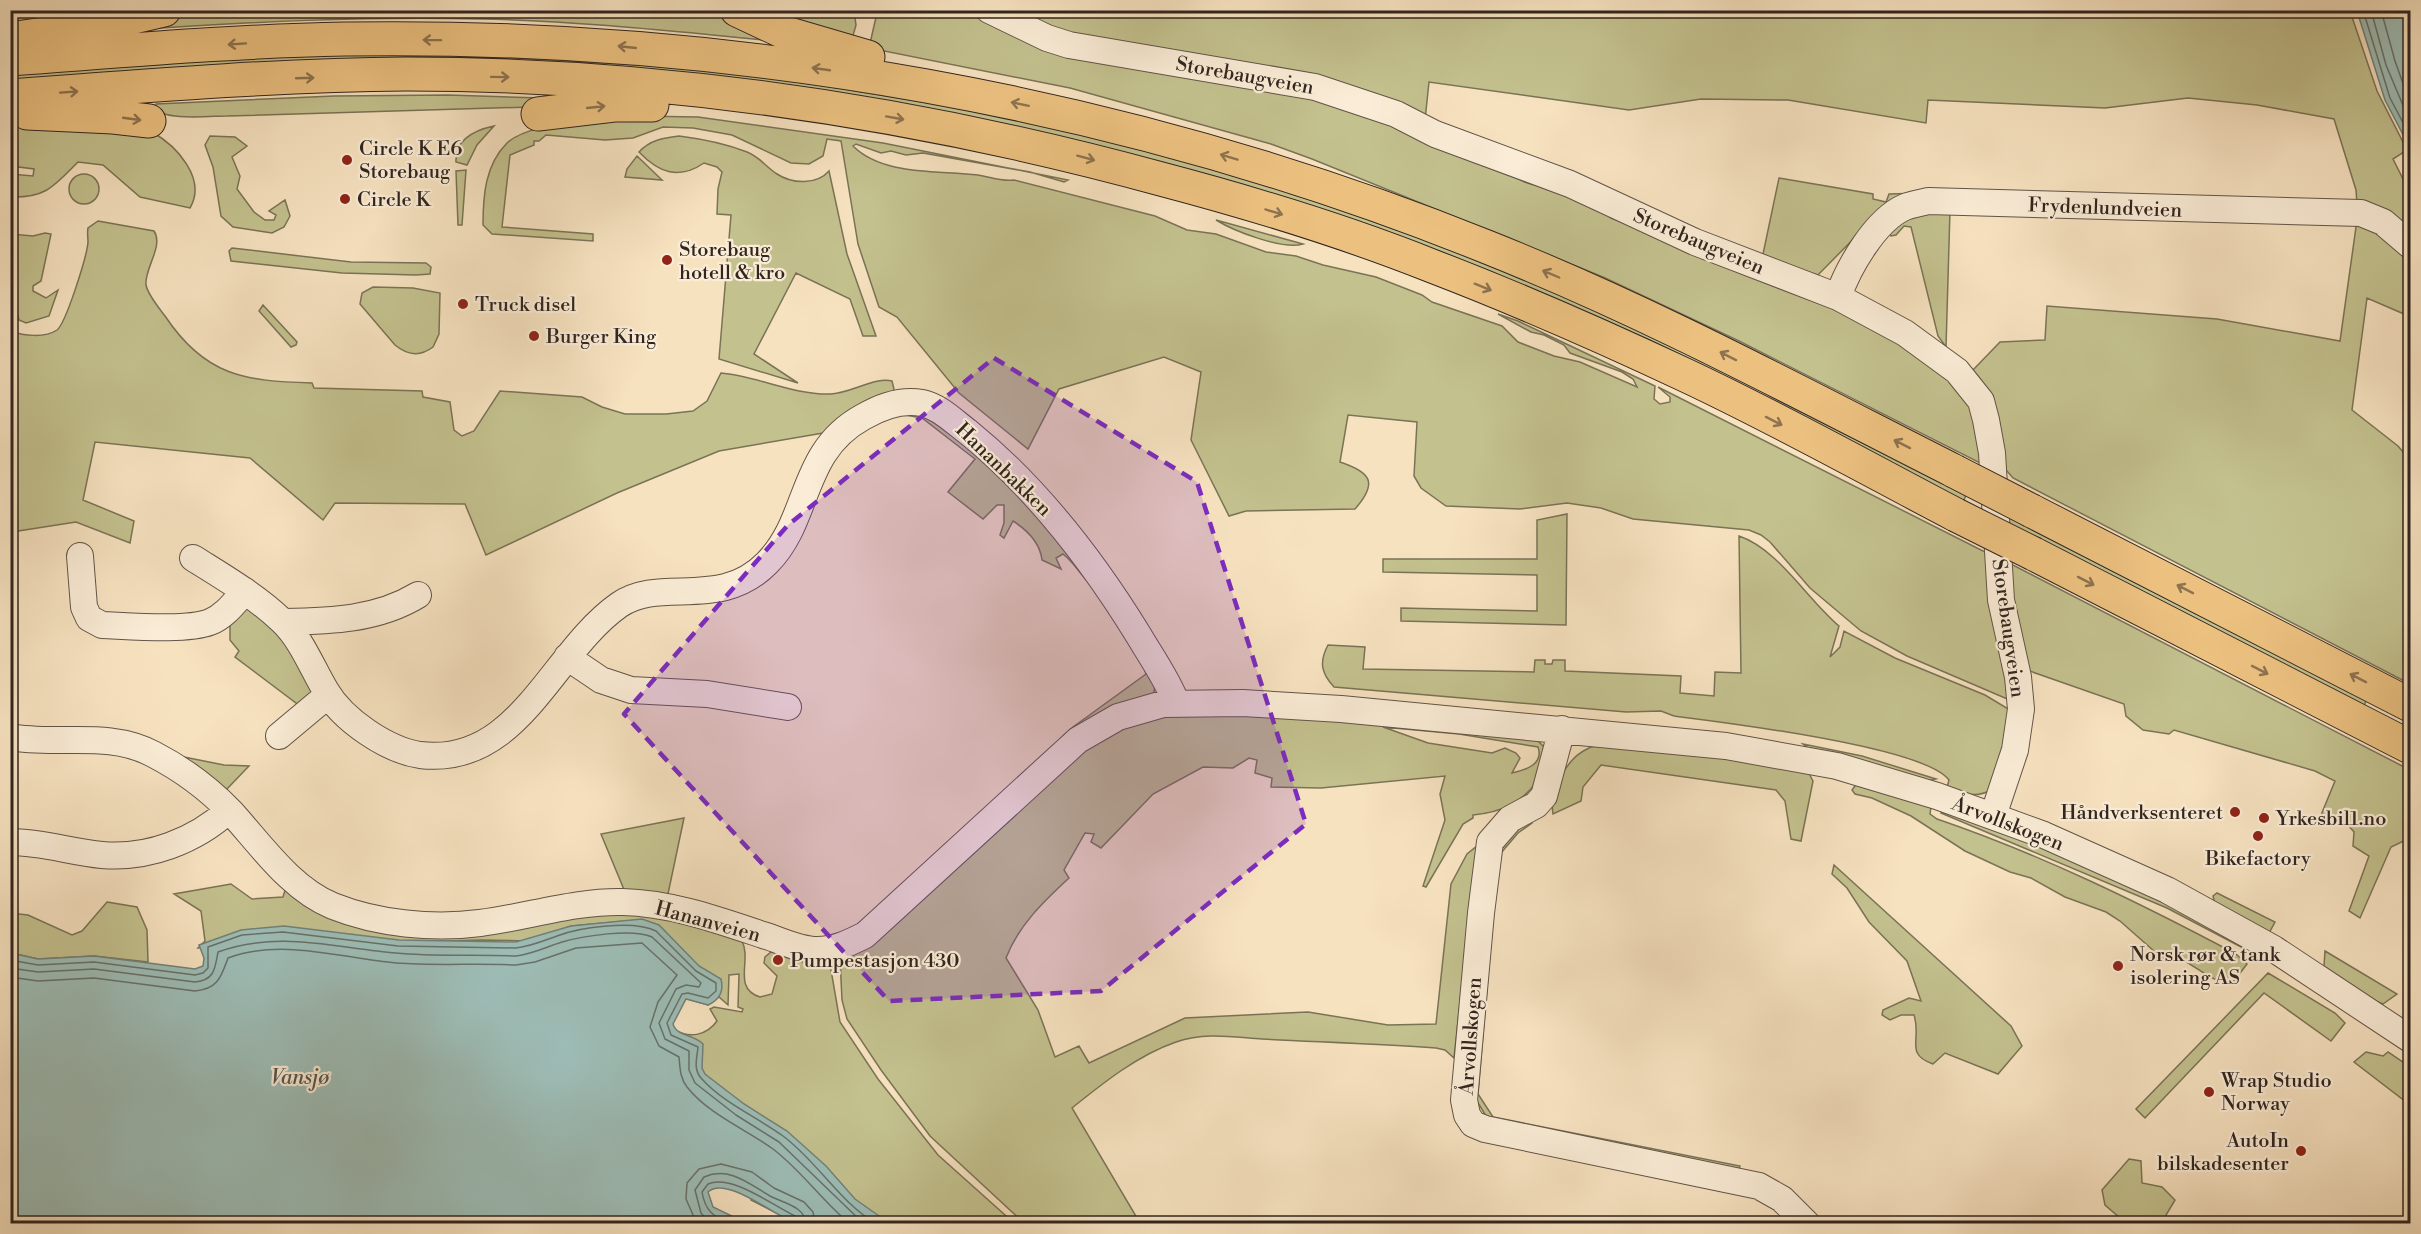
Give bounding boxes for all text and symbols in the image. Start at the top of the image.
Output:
one-way arrow [423,34,443,46]
one-way arrow [228,38,248,49]
one-way arrow [617,41,637,52]
street label: Storebaugveien [1174,52,1316,101]
one-way arrow [811,63,831,74]
one-way arrow [490,71,510,82]
one-way arrow [295,73,315,84]
one-way arrow [58,86,78,97]
one-way arrow [1010,98,1030,109]
one-way arrow [586,102,605,113]
one-way arrow [885,113,905,124]
one-way arrow [121,114,141,125]
place label: Circle K E6 Storebaug [359,137,462,185]
one-way arrow [1220,151,1239,162]
marker: Circle K E6 Storebaug [340,153,354,167]
one-way arrow [1076,153,1095,165]
place label: Circle K [357,188,432,213]
marker: Circle K [338,192,352,206]
street label: Frydenlundveien [2027,193,2183,224]
street label: Storebaugveien [1629,204,1768,281]
one-way arrow [1264,207,1283,218]
place label: Storebaug hotell & kro [679,238,785,286]
marker: Storebaug hotell & kro [660,253,674,267]
one-way arrow [1543,268,1561,279]
one-way arrow [1473,282,1492,293]
place label: Truck disel [475,293,576,318]
marker: Truck disel [456,297,470,311]
place label: Burger King [545,325,657,350]
marker: Burger King [527,329,541,343]
one-way arrow [1720,350,1738,361]
one-way arrow [1765,416,1783,427]
street label: Hananbakken [950,418,1056,522]
one-way arrow [1894,438,1912,450]
street label: Storebaugveien [1985,557,2030,699]
one-way arrow [2077,575,2095,587]
one-way arrow [2176,583,2194,595]
one-way arrow [2250,664,2268,676]
one-way arrow [2350,672,2368,684]
street label: Årvollskogen [1947,790,2067,857]
place label: Håndverksenteret [2061,801,2223,826]
marker: Håndverksenteret [2228,805,2242,819]
place label: Yrkesbil1.no [2275,807,2387,832]
marker: Yrkesbil1.no [2257,811,2271,825]
marker: Bikefactory [2251,829,2265,843]
place label: Bikefactory [2204,847,2311,872]
street label: Hananveien [652,896,763,949]
place label: Norsk rør & tank isolering AS [2130,943,2282,991]
place label: Pumpestasjon 430 [790,949,960,974]
marker: Pumpestasjon 430 [771,953,785,967]
marker: Norsk rør & tank isolering AS [2111,959,2125,973]
street label: Årvollskogen [1454,976,1488,1097]
water label: Vansjø [271,1065,330,1091]
place label: Wrap Studio Norway [2220,1069,2332,1117]
marker: Wrap Studio Norway [2202,1085,2216,1099]
place label: AutoIn bilskadesenter [2157,1129,2289,1177]
marker: AutoIn bilskadesenter [2294,1144,2308,1158]

